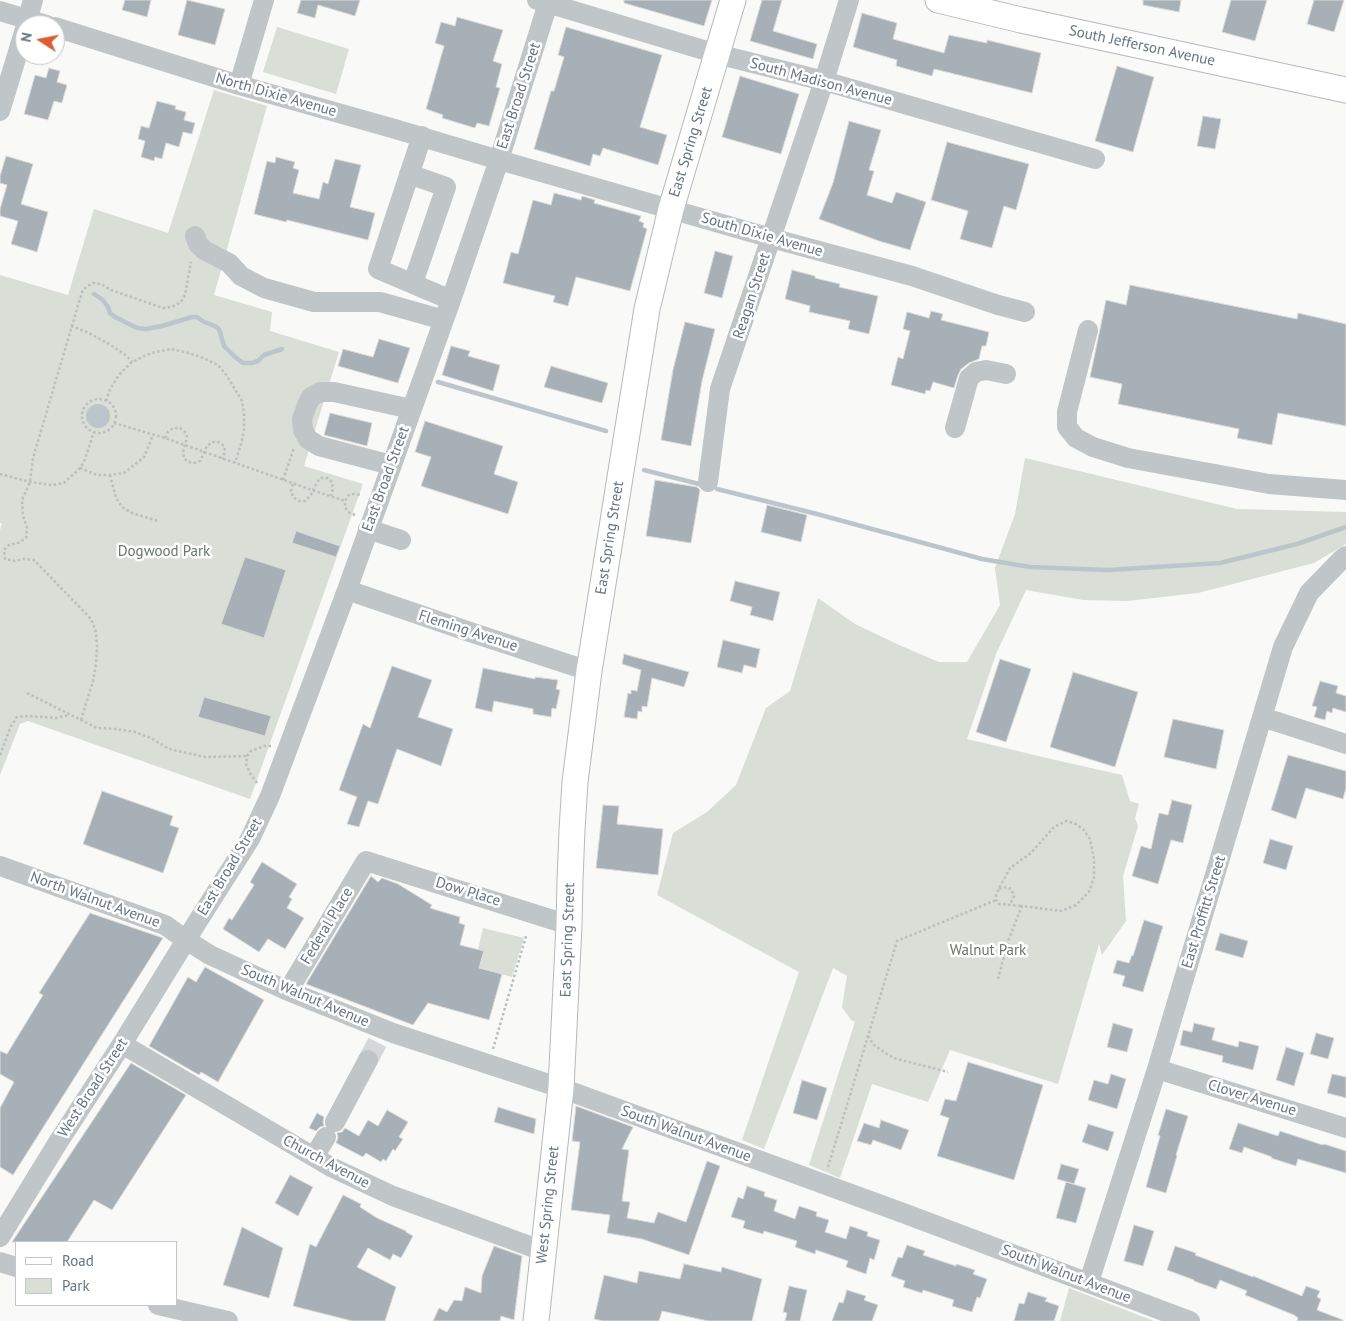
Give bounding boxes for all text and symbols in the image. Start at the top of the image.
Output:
north arrow [15,15,65,65]
street label: South Jefferson Avenue [1067,22,1217,70]
text: N [17,31,36,44]
street label: East Broad Street [493,41,545,151]
street label: South Madison Avenue [748,54,894,110]
street label: North Dixie Avenue [213,69,339,121]
street label: East Spring Street [666,85,716,199]
street label: South Dixie Avenue [699,209,825,261]
street label: Reagan Street [730,251,774,341]
street label: East Broad Street [359,424,413,534]
street label: East Spring Street [592,480,628,596]
park label: Dogwood Park [118,543,210,561]
street label: Fleming Avenue [416,607,520,655]
street label: East Broad Street [194,815,266,919]
street label: East Proffitt Street [1178,853,1230,971]
street label: North Walnut Avenue [28,868,162,932]
street label: Dow Place [433,874,503,910]
street label: East Spring Street [557,882,579,998]
street label: Federal Place [297,884,357,968]
park label: Walnut Park [950,942,1026,960]
street label: South Walnut Avenue [238,961,372,1031]
street label: West Broad Street [54,1035,132,1141]
street label: Clover Avenue [1206,1076,1298,1120]
street label: South Walnut Avenue [618,1102,754,1166]
street label: Church Avenue [279,1132,373,1192]
street label: West Spring Street [533,1145,563,1265]
legend [15,1241,178,1306]
street label: South Walnut Avenue [999,1241,1133,1307]
text: Road [62,1251,94,1270]
text: Park [62,1276,90,1295]

